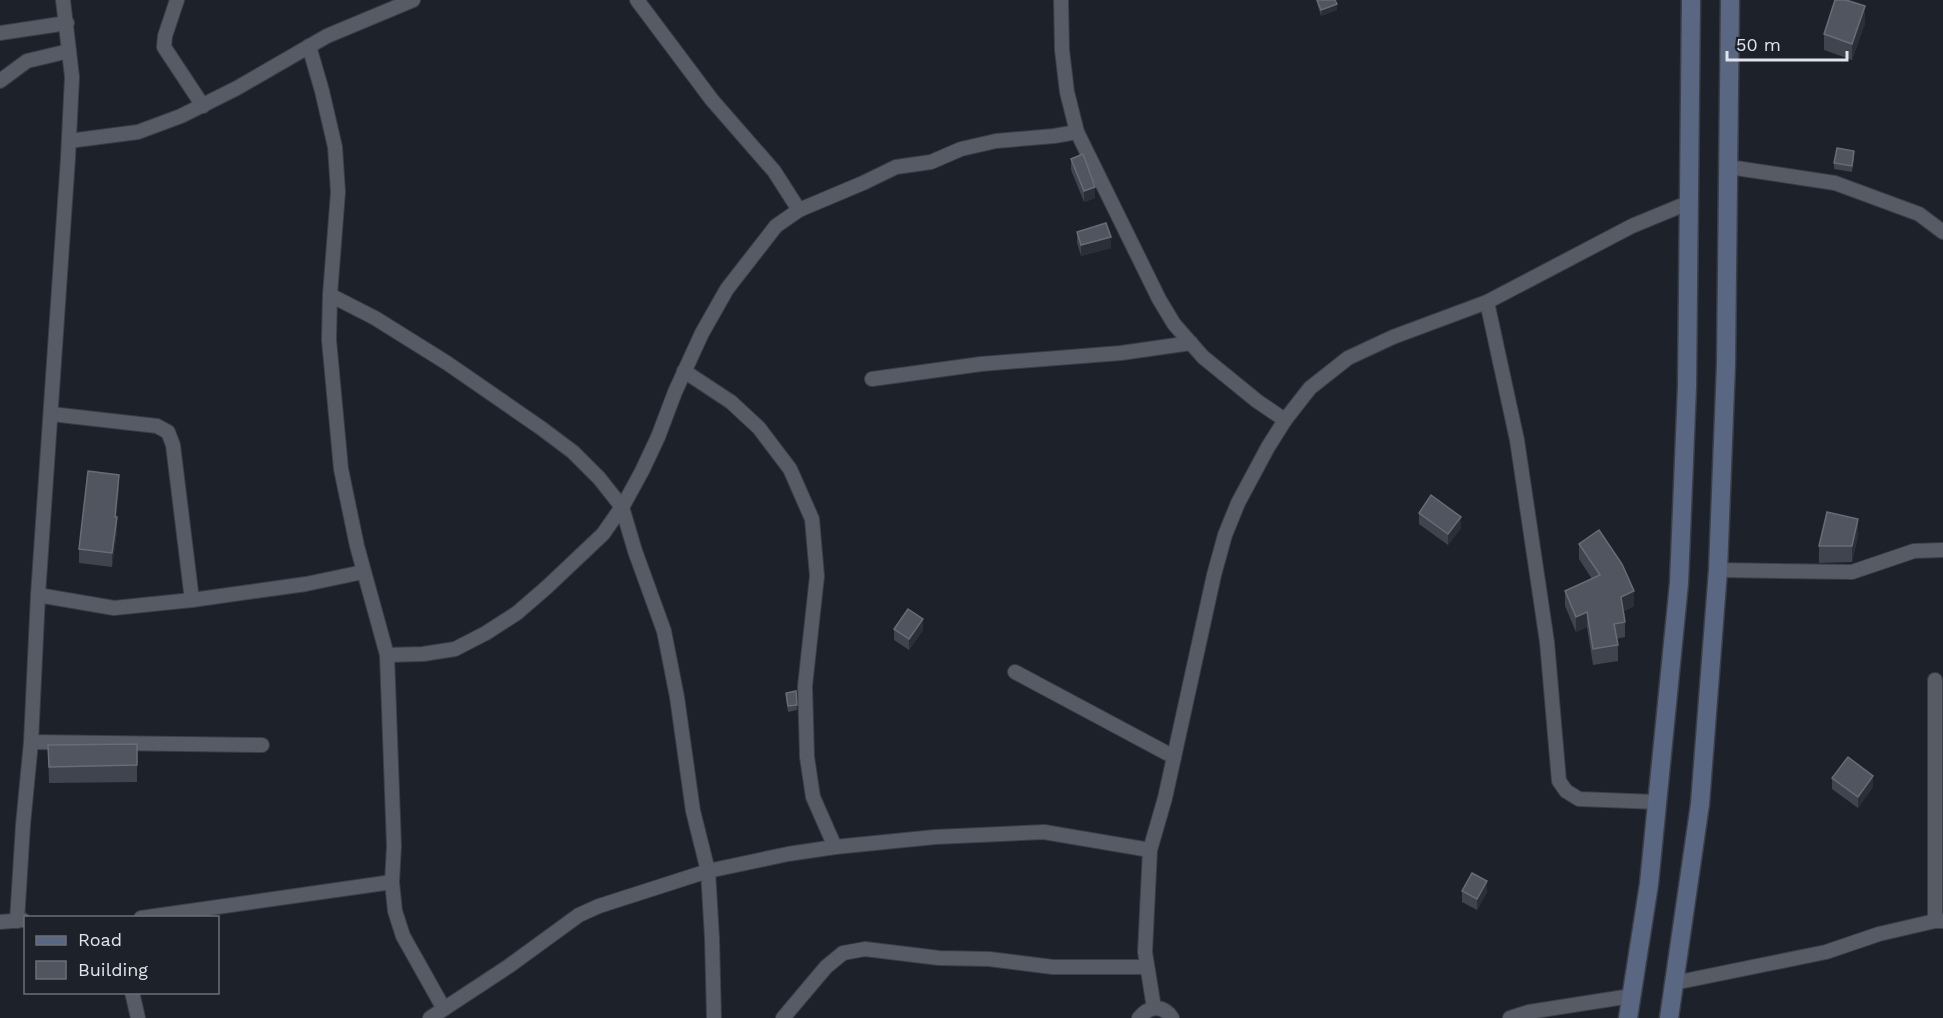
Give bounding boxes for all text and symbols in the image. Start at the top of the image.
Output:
scale bar [1727,24,1847,62]
text: 50 m [1736,34,1781,55]
legend [24,916,219,994]
text: Road [78,929,122,950]
text: Building [78,959,148,980]

